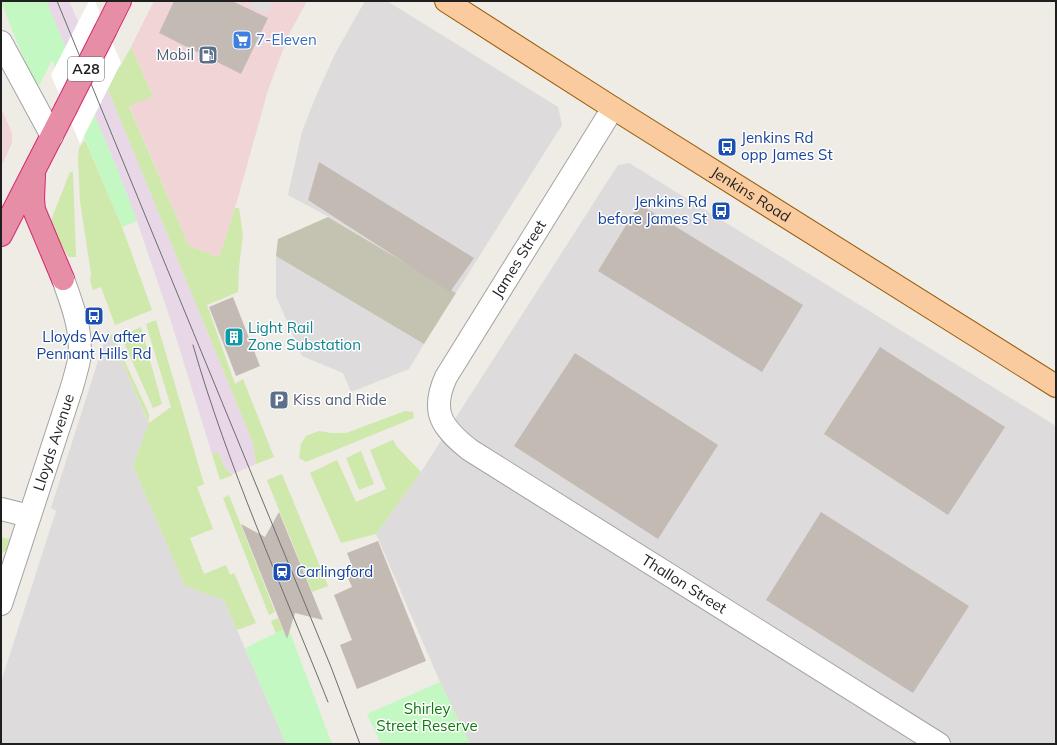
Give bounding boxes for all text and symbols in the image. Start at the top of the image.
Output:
supermarket icon: 7-Eleven [231,29,253,51]
place label: 7-Eleven [256,30,317,49]
fuel station icon: Mobil [197,44,219,66]
place label: Mobil [156,45,194,64]
road number: A28 [68,57,104,81]
place label: Jenkins Rd opp James St [741,128,833,164]
bus stop icon: Jenkins Rd opp James St [716,136,738,158]
street label: Jenkins Road [708,162,794,226]
place label: Jenkins Rd before James St [598,192,707,228]
bus stop icon: Jenkins Rd before James St [710,200,732,222]
street label: James Street [487,216,550,301]
bus stop icon: Lloyds Av after Pennant Hills Rd [83,305,105,327]
place label: Light Rail Zone Substation [248,318,361,354]
building icon: Light Rail Zone Substation [223,326,245,348]
place label: Lloyds Av after Pennant Hills Rd [37,327,151,363]
parking icon: Kiss and Ride [268,389,290,411]
place label: Kiss and Ride [293,390,387,409]
street label: Lloyds Avenue [29,391,78,493]
street label: Thallon Street [638,550,730,618]
station icon: Carlingford [271,561,293,583]
place label: Carlingford [296,562,373,581]
park label: Shirley Street Reserve [376,699,478,735]

